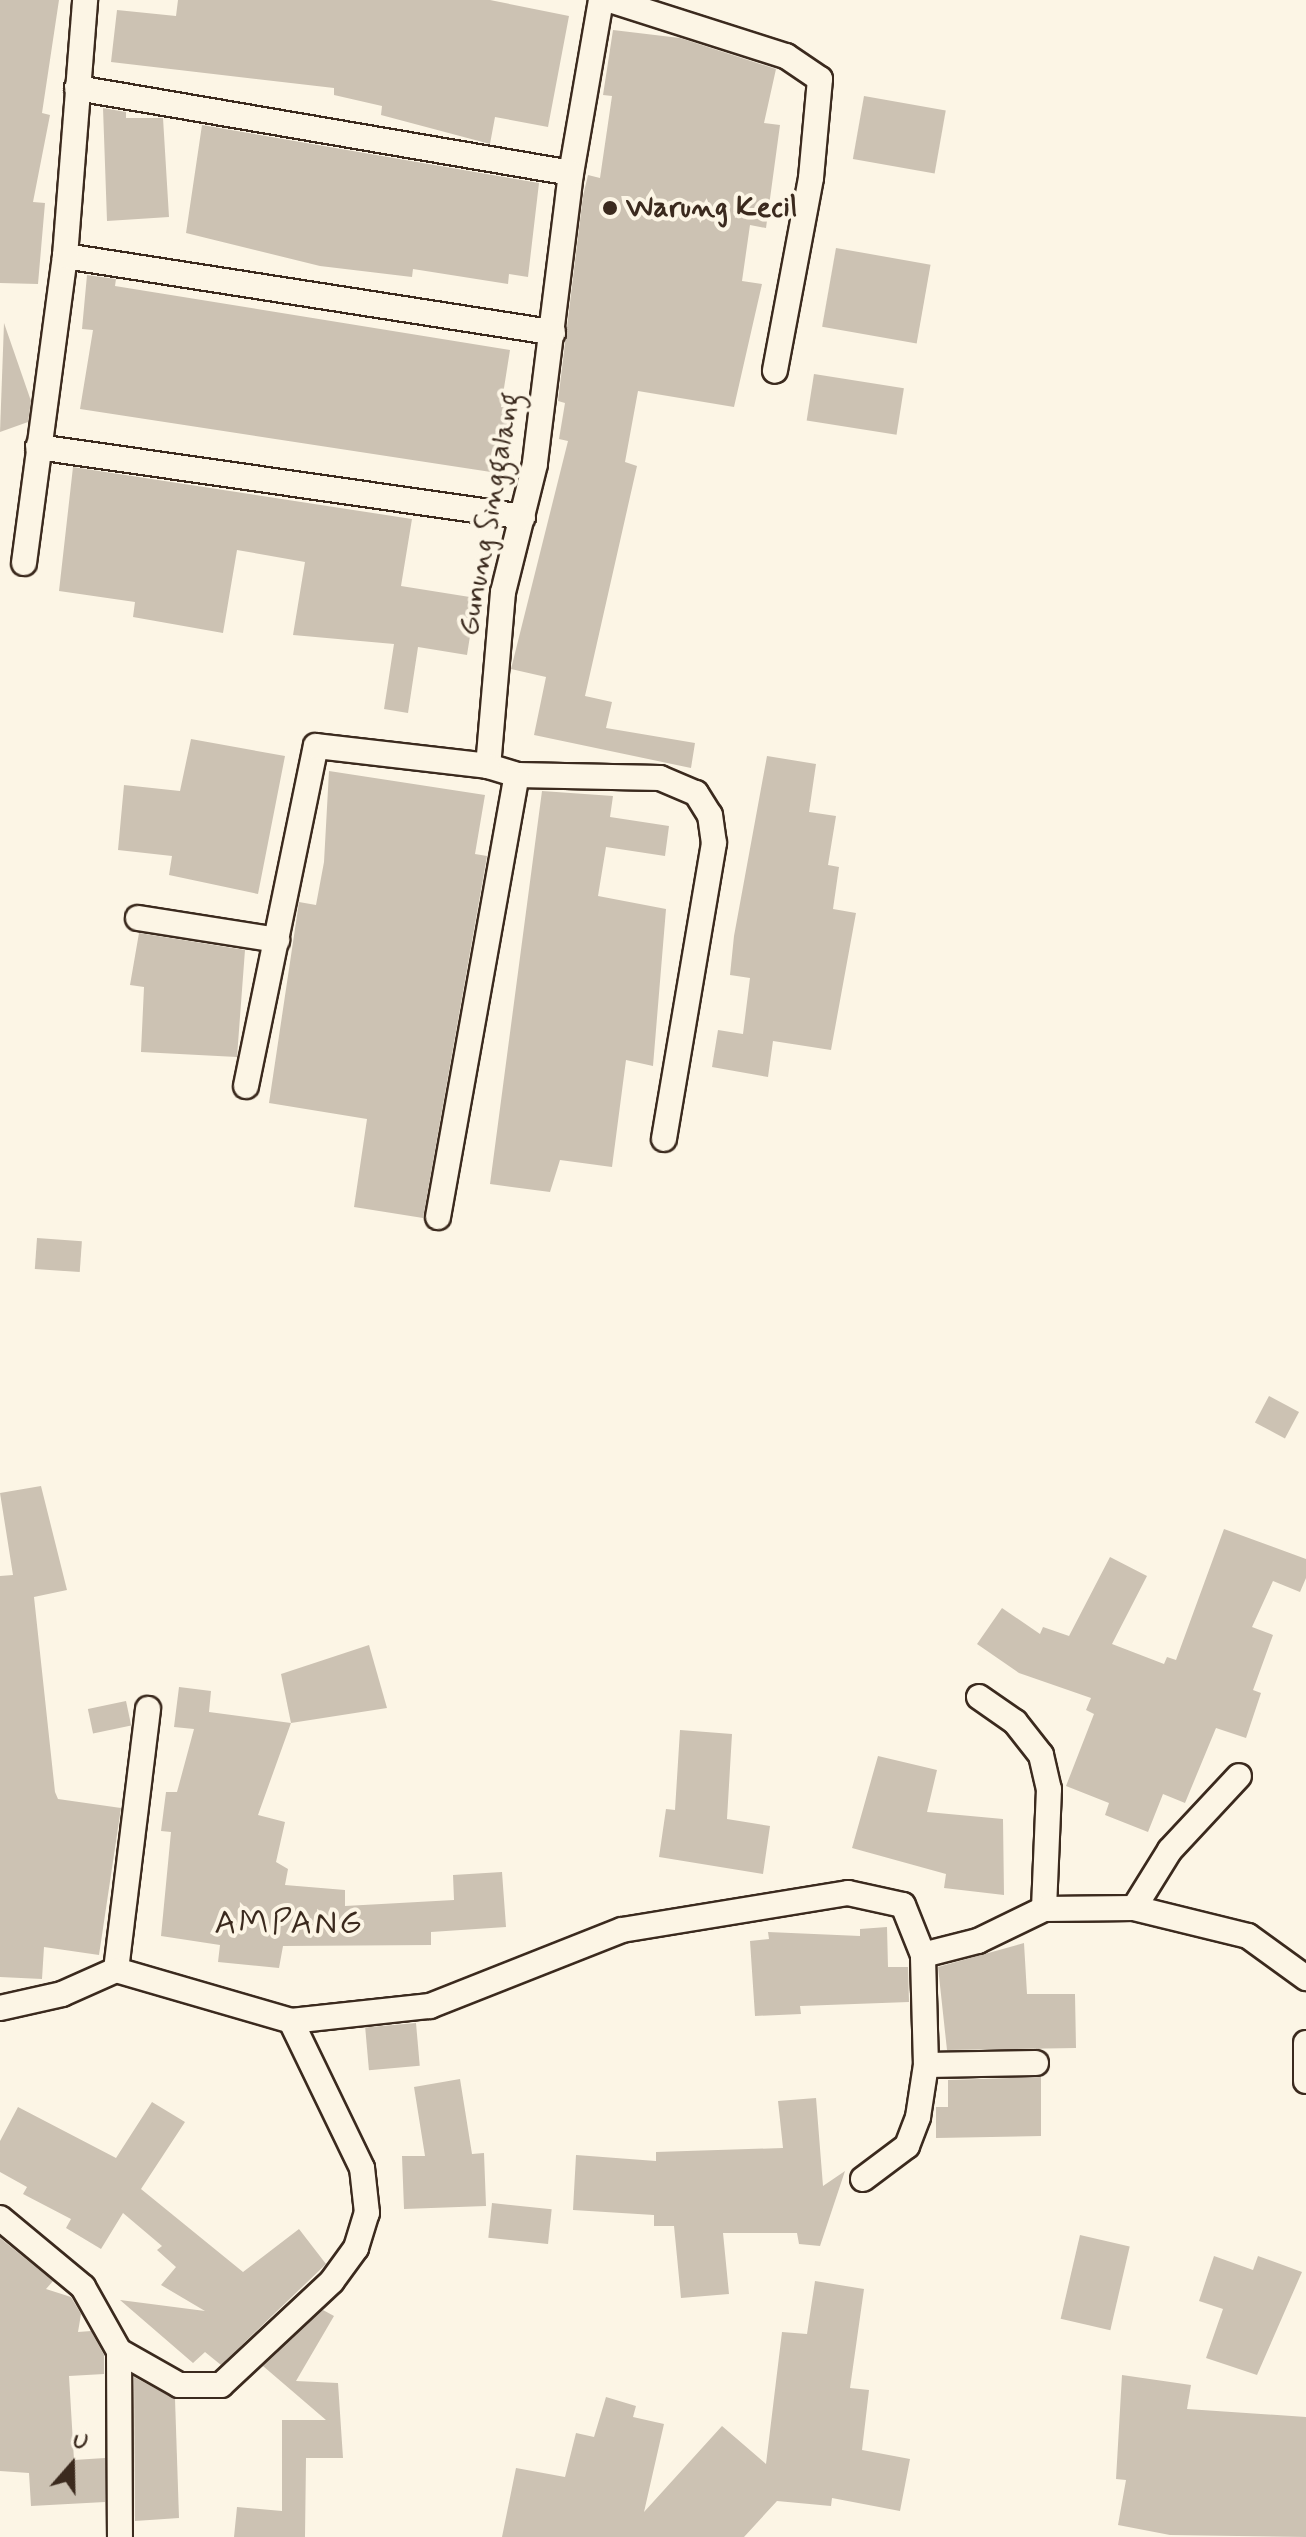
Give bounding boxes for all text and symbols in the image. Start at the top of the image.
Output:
place label: Warung Kecil [626,190,799,226]
marker: Warung Kecil [601,199,619,217]
street label: Gunung Singgalang [451,387,529,641]
district label: AMPANG [215,1904,363,1944]
north arrow [32,2425,112,2505]
text: U [69,2427,92,2458]

